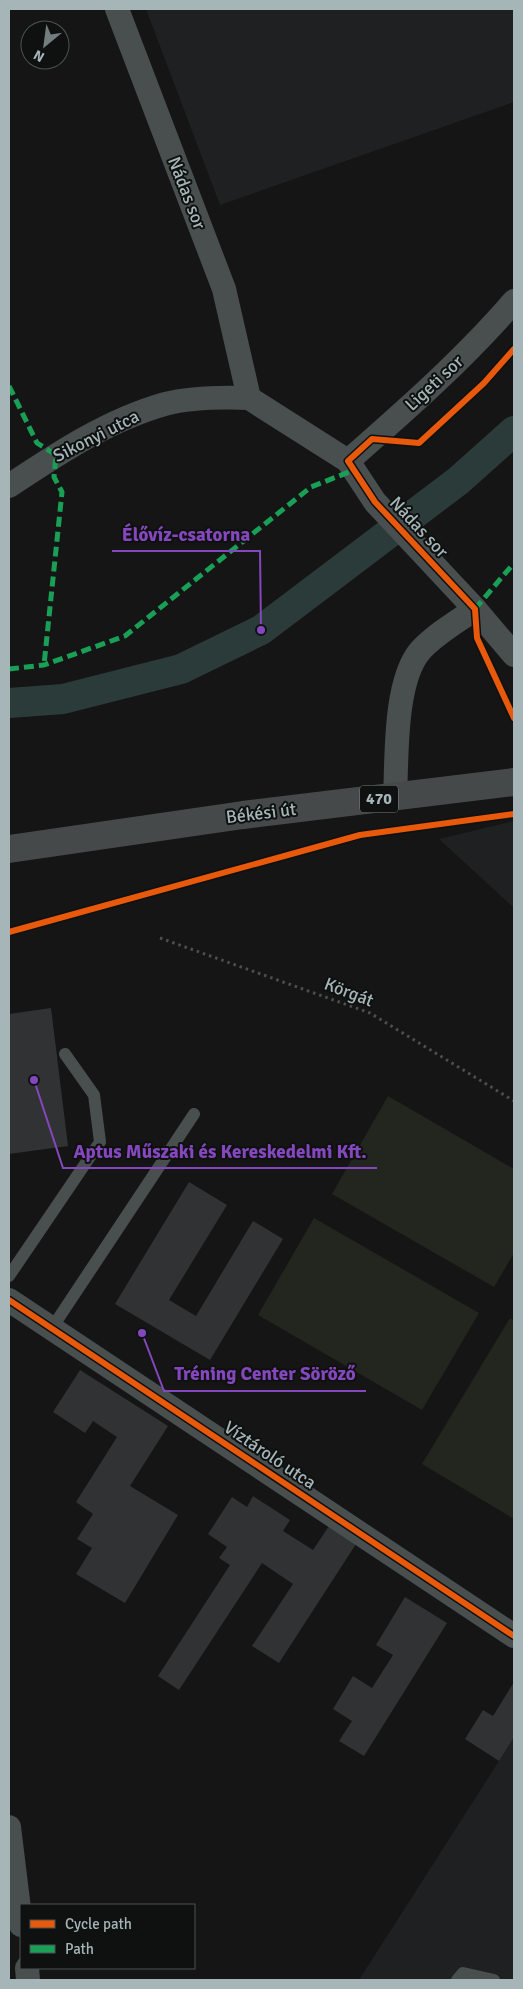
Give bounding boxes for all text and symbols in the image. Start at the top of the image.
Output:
north arrow [20,20,70,70]
text: N [31,46,47,66]
street label: Nádas sor [163,154,211,233]
street label: Ligeti sor [400,350,468,415]
street label: Sikonyi utca [49,405,143,467]
street label: Nádas sor [385,492,453,562]
callout: Élővíz-csatorna [112,517,260,551]
text: Élővíz-csatorna [122,523,250,547]
road number: 470 [360,786,398,812]
street label: Békési út [225,798,297,828]
street label: Körgát [321,973,377,1011]
callout: Aptus Műszaki és Kereskedelmi Kft. [63,1134,377,1168]
text: Aptus Műszaki és Kereskedelmi Kft. [73,1140,367,1164]
callout: Tréning Center Söröző [164,1357,366,1391]
text: Tréning Center Söröző [174,1362,356,1386]
street label: Víztároló utca [220,1416,320,1494]
legend [20,1904,195,1969]
text: Cycle path [65,1915,132,1933]
text: Path [65,1940,94,1958]

